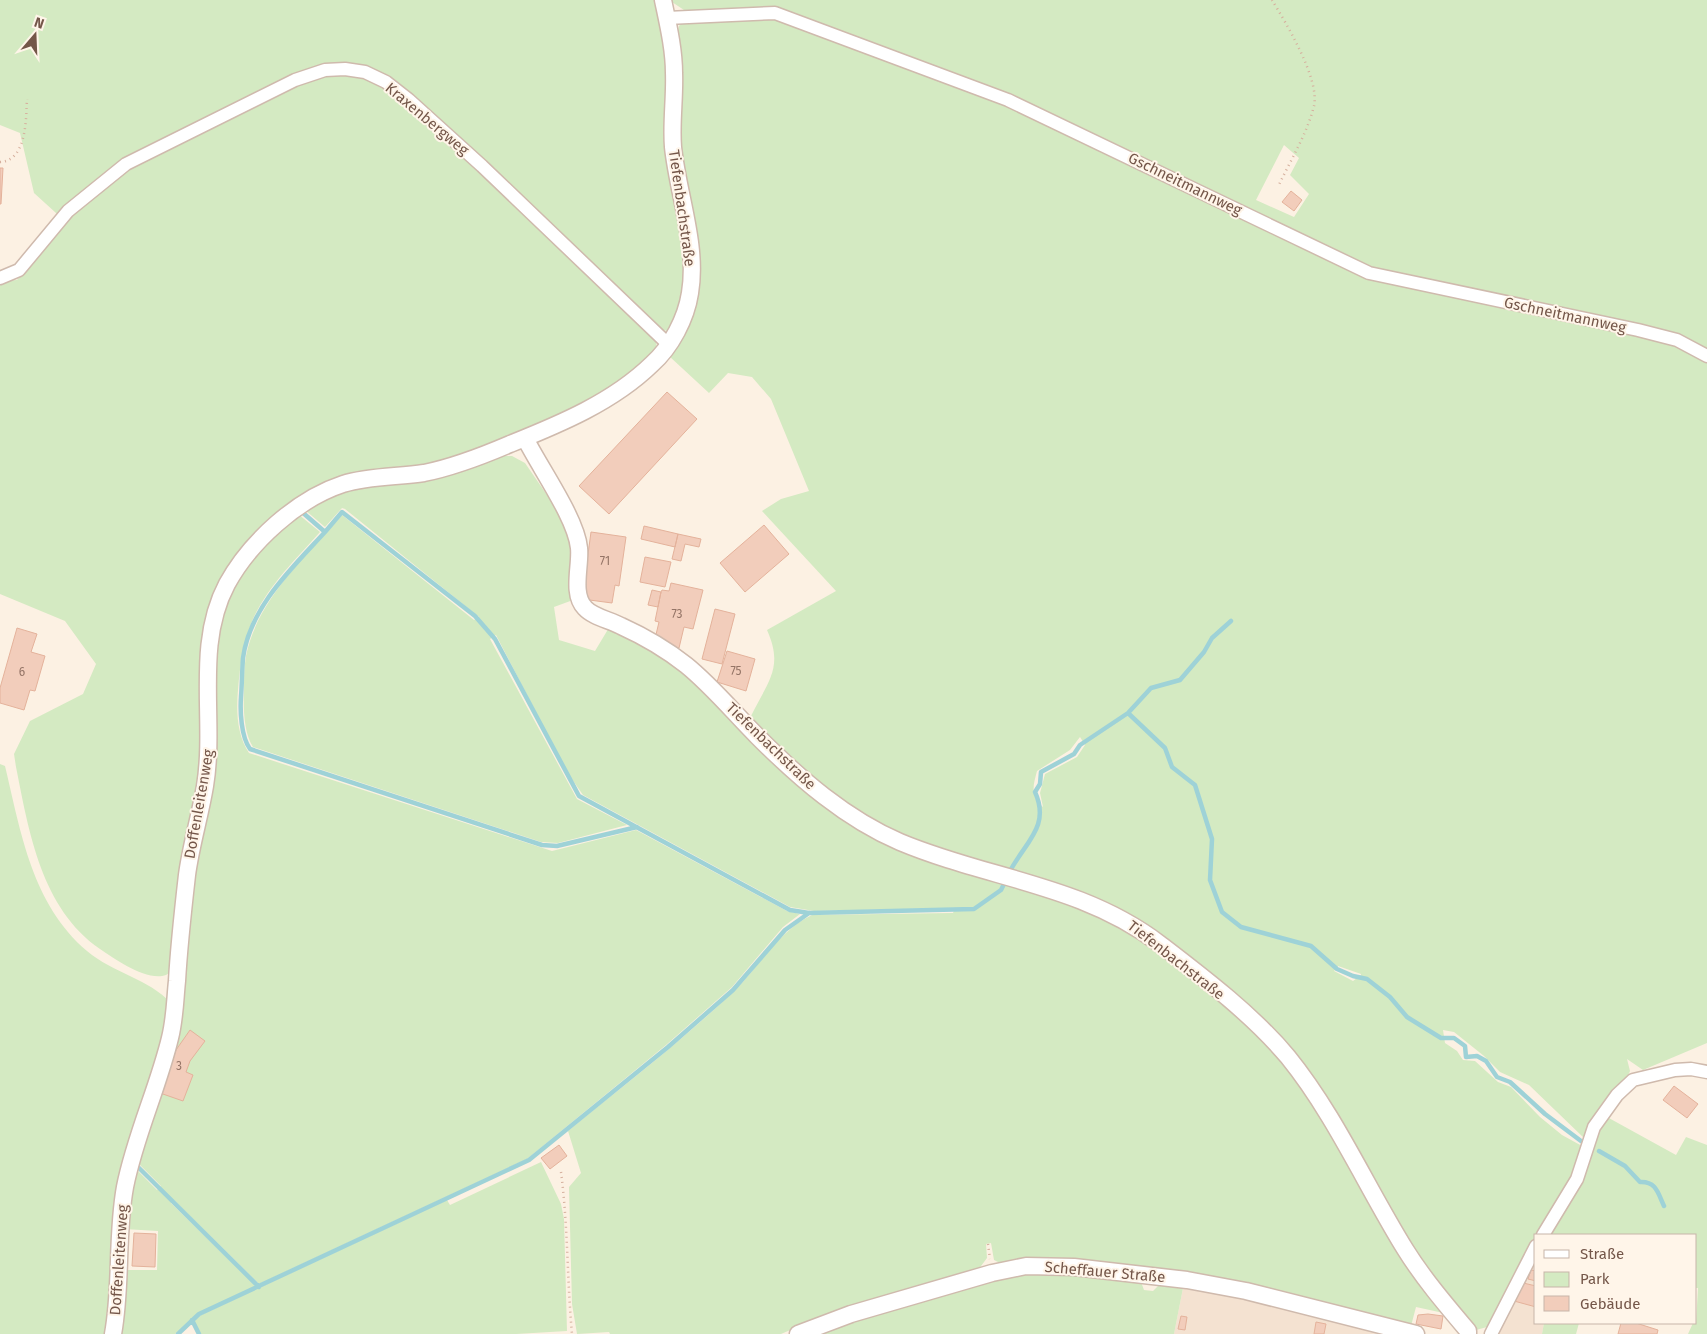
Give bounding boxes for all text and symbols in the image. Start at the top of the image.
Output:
north arrow [10,10,60,60]
text: N [32,14,46,33]
street label: Kraxenbergweg [382,79,473,159]
street label: Tiefenbachstraße [665,148,699,268]
street label: Gschneitmannweg [1125,149,1245,219]
street label: Gschneitmannweg [1502,293,1628,337]
house number: 71 [600,554,610,568]
house number: 73 [671,607,683,621]
house number: 75 [730,664,742,678]
house number: 6 [19,665,25,679]
street label: Tiefenbachstraße [722,699,820,793]
street label: Doffenleitenweg [181,748,218,860]
street label: Tiefenbachstraße [1124,917,1228,1003]
house number: 3 [176,1059,182,1073]
street label: Doffenleitenweg [106,1204,132,1316]
legend [1534,1234,1697,1324]
text: Straße [1580,1245,1624,1263]
street label: Scheffauer Straße [1044,1258,1166,1286]
text: Park [1580,1270,1610,1288]
text: Gebäude [1580,1295,1640,1313]

